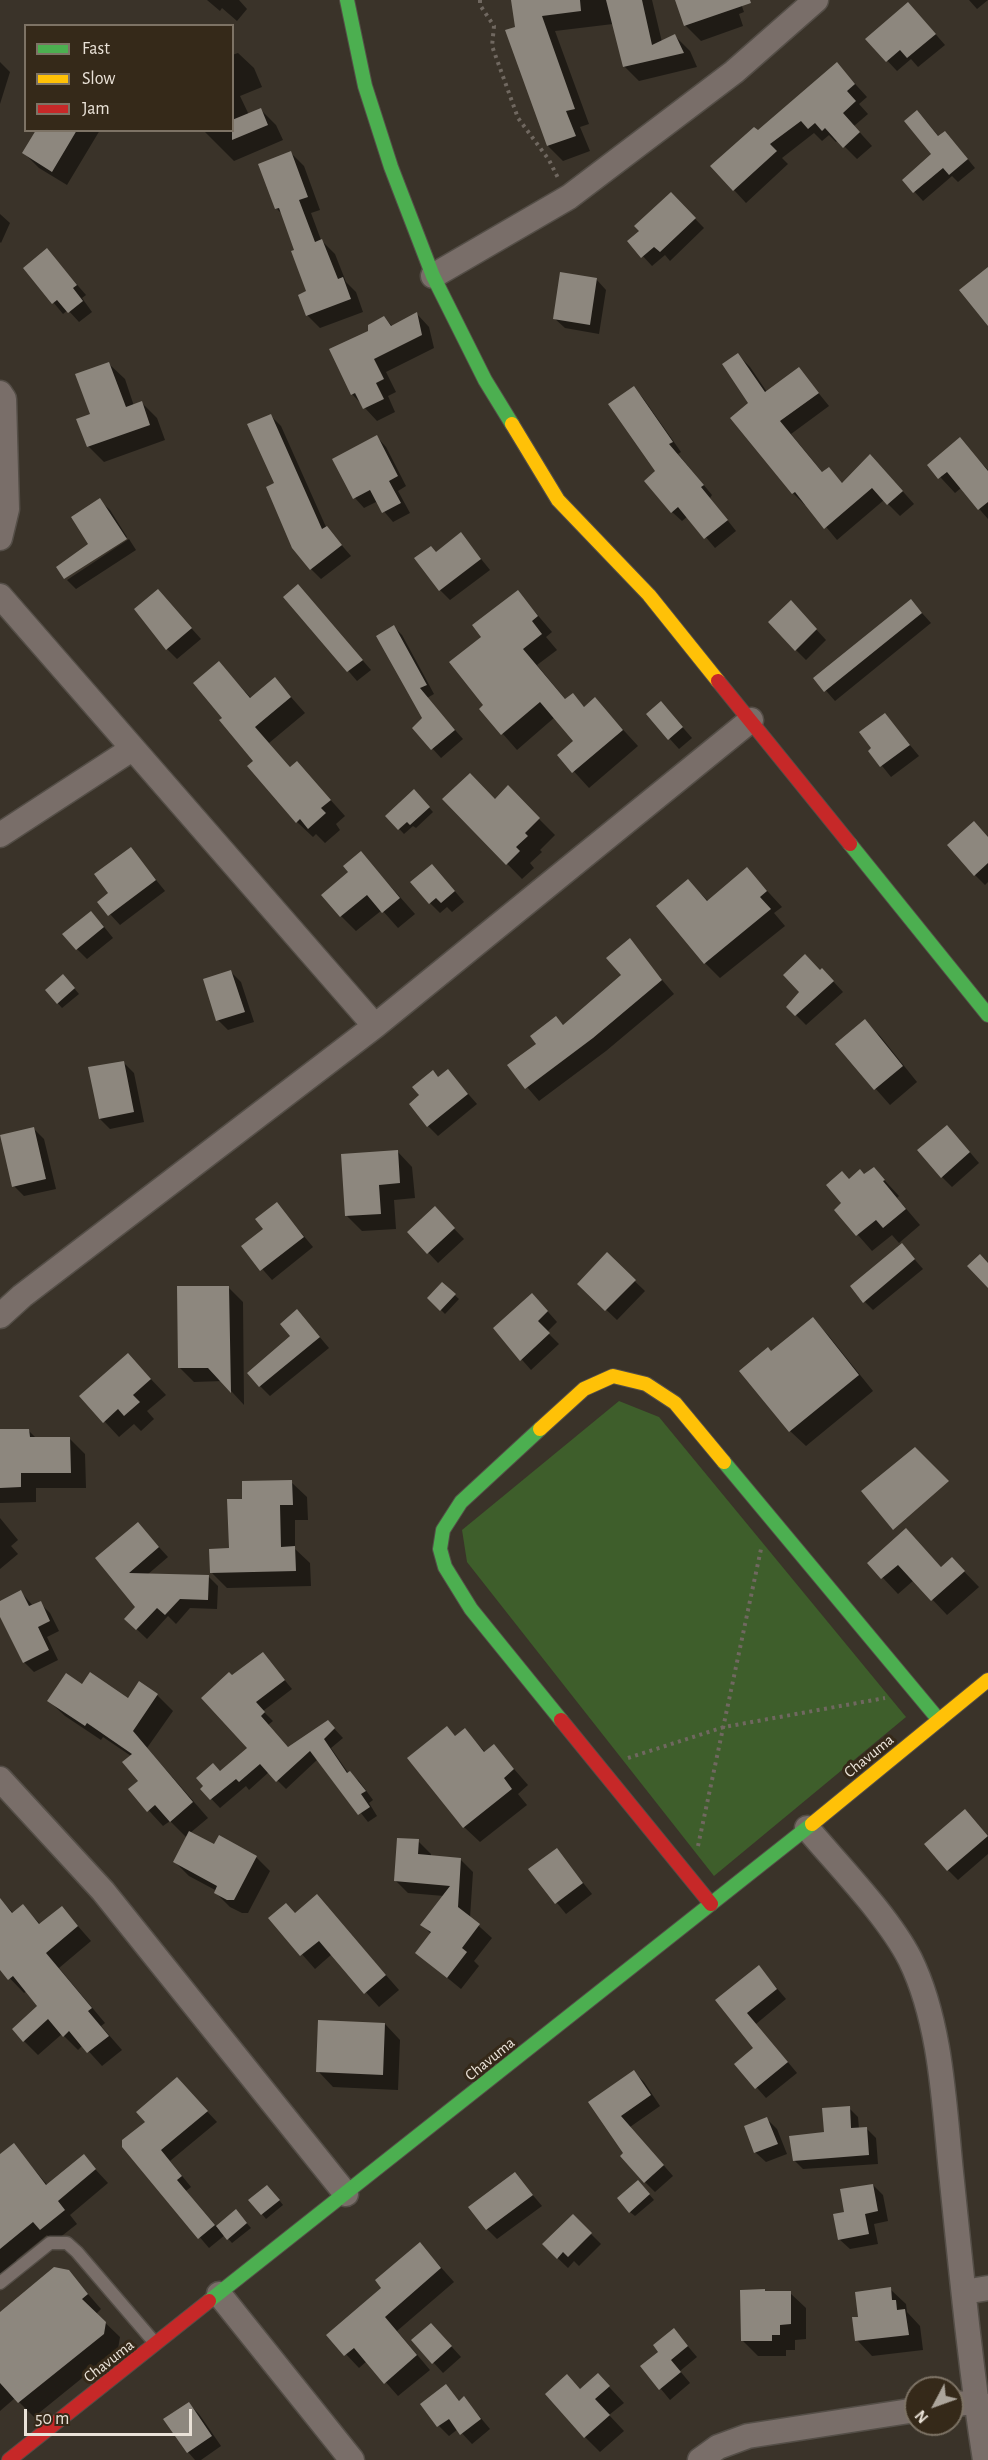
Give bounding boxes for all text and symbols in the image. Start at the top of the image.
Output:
legend [24,24,234,132]
text: Fast [82,40,110,58]
text: Slow [82,70,115,88]
text: Jam [82,100,110,118]
street label: Chavuma [840,1730,898,1782]
street label: Chavuma [461,2033,519,2085]
street label: Chavuma [80,2335,138,2387]
north arrow [904,2376,964,2436]
scale bar [27,2397,195,2435]
text: N [912,2407,932,2426]
text: 50 m [35,2410,69,2428]

